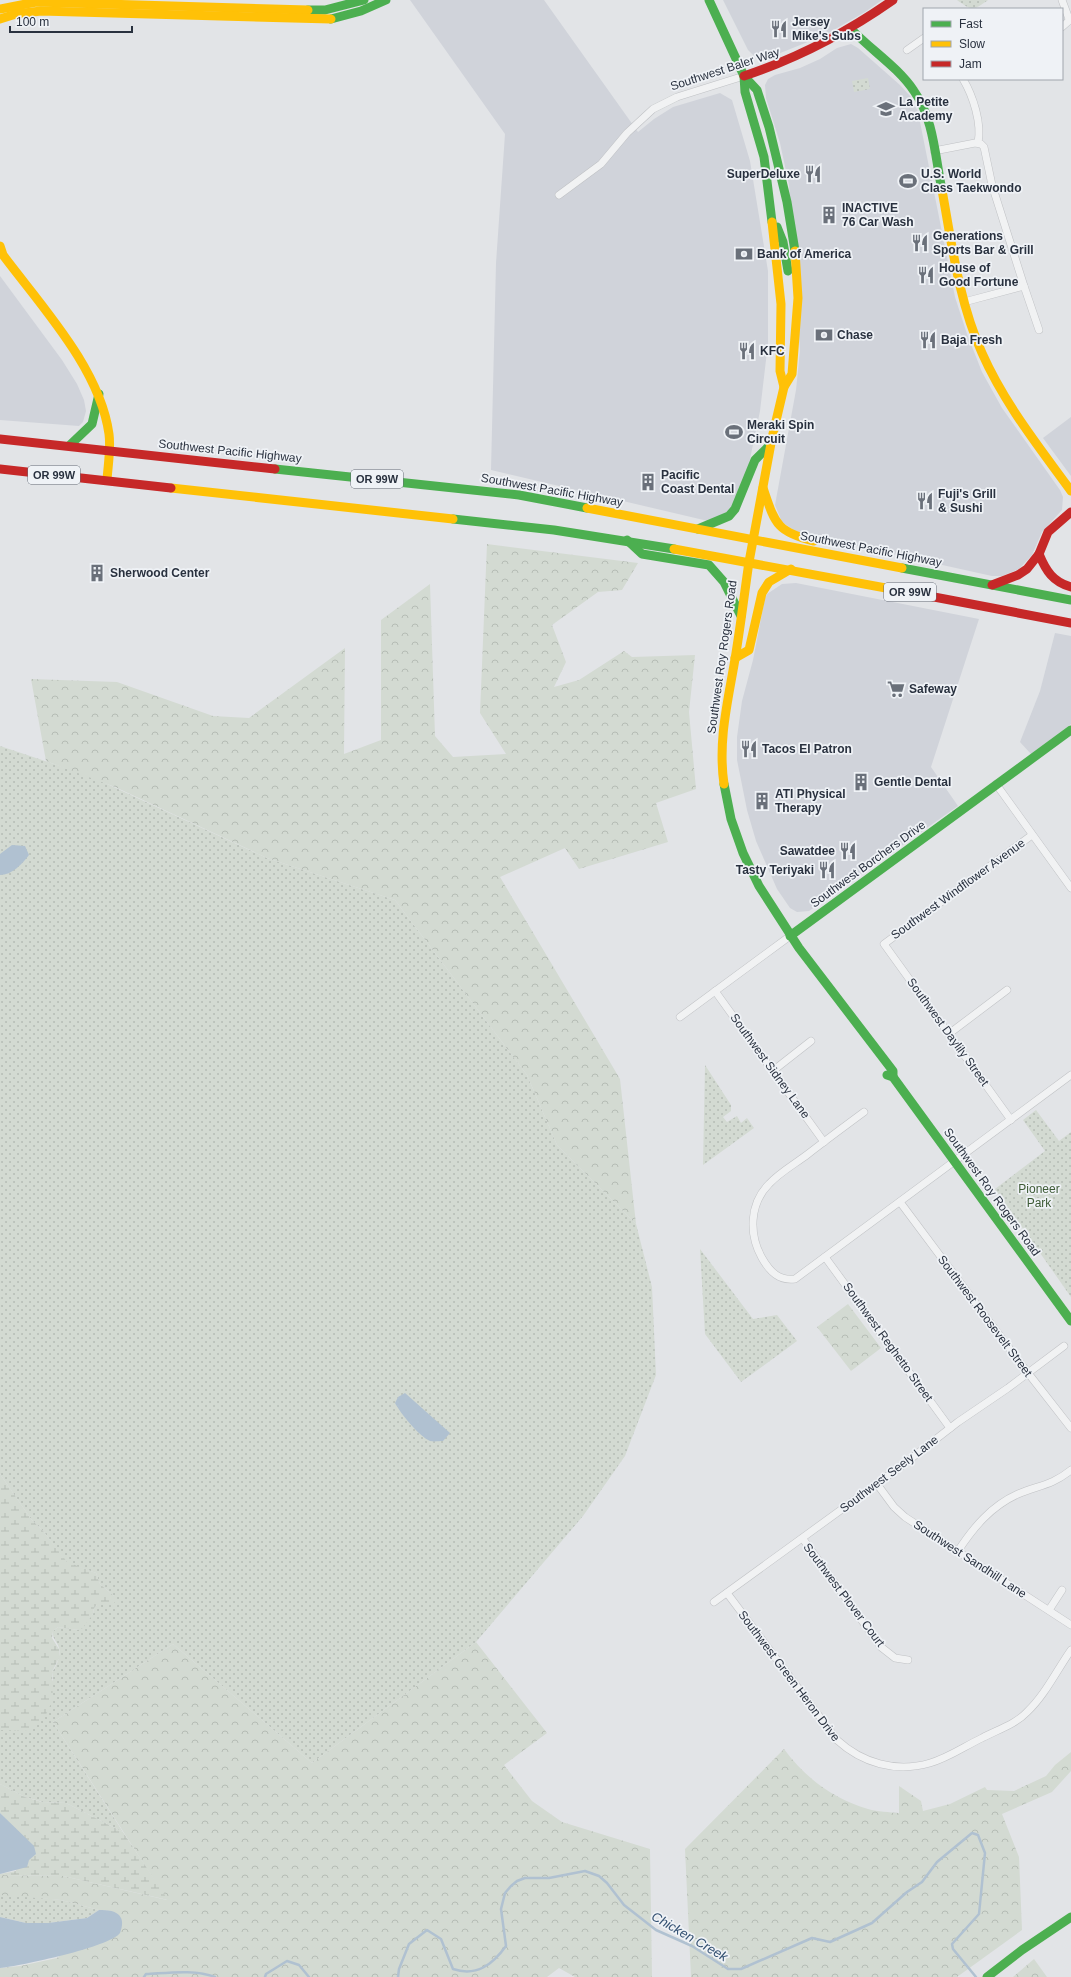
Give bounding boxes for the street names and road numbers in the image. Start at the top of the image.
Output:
street label: Southwest Baler Way [668,45,782,93]
street label: Southwest Pacific Highway [158,437,302,465]
road number: OR 99W [28,466,80,484]
road number: OR 99W [351,470,403,488]
street label: Southwest Pacific Highway [480,471,624,509]
street label: Southwest Pacific Highway [799,528,943,570]
street label: Southwest Roy Rogers Road [704,579,740,735]
road number: OR 99W [884,583,936,601]
street label: Southwest Borchers Drive [808,817,928,910]
street label: Southwest Windflower Avenue [888,836,1028,942]
street label: Southwest Daylily Street [904,975,992,1089]
street label: Southwest Sidney Lane [727,1011,813,1121]
street label: Southwest Roy Rogers Road [941,1125,1043,1259]
street label: Southwest Roosevelt Street [935,1253,1036,1380]
street label: Southwest Reghetto Street [840,1280,936,1405]
street label: Southwest Seely Lane [837,1432,941,1516]
street label: Southwest Sandhill Lane [911,1517,1029,1601]
street label: Southwest Plover Court [800,1540,888,1650]
street label: Southwest Green Heron Drive [735,1608,843,1744]

